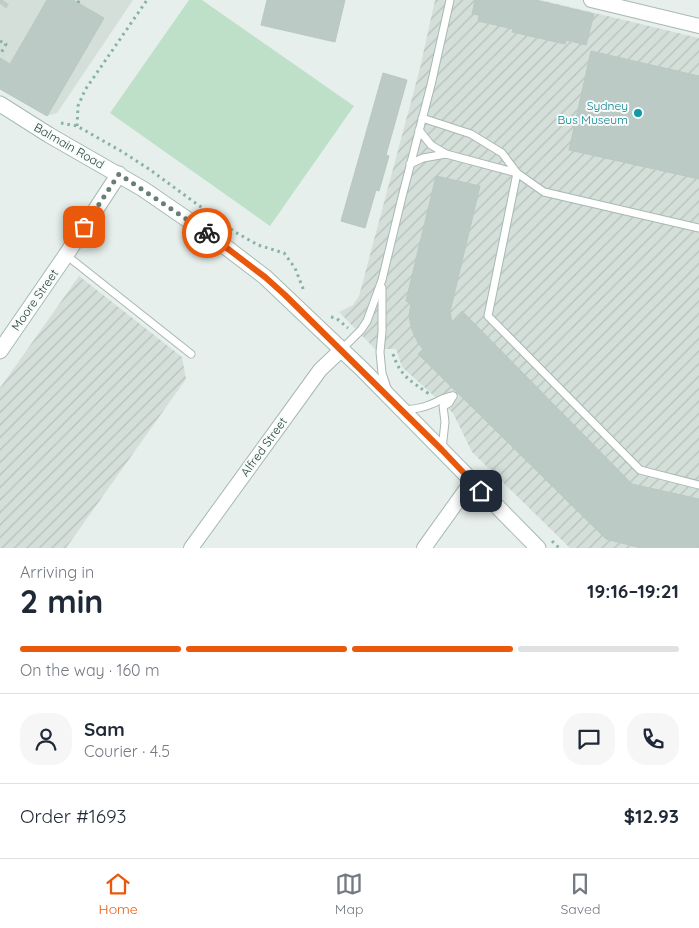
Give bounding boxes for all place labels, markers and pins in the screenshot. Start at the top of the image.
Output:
place label: Sydney Bus Museum [558,98,628,127]
marker: Sydney Bus Museum [632,107,644,119]
pin [63,206,105,248]
pin [460,470,502,512]

